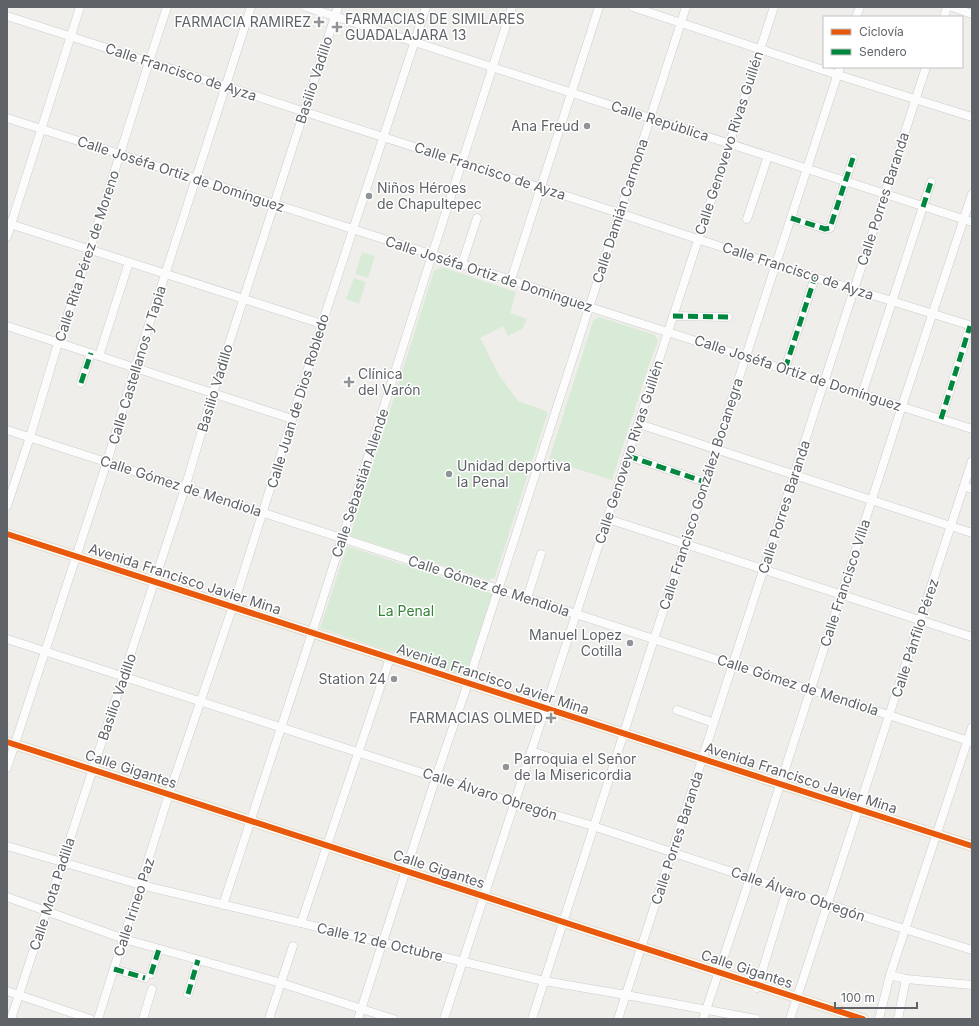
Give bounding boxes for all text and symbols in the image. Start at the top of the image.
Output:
place label: FARMACIAS DE SIMILARES GUADALAJARA 13 [345,10,525,43]
place label: FARMACIA RAMIREZ [175,13,311,30]
legend [823,16,963,68]
marker: FARMACIA RAMIREZ [314,17,324,27]
marker: FARMACIAS DE SIMILARES GUADALAJARA 13 [332,22,342,32]
text: Ciclovía [859,24,904,39]
street label: Basilio Vadillo [291,34,336,126]
street label: Calle Francisco de Ayza [103,39,259,104]
text: Sendero [859,44,907,59]
street label: Calle Genovevo Rivas Guillén [691,49,766,237]
street label: Calle República [609,97,711,144]
place label: Ana Freud [511,117,579,134]
marker: Ana Freud [582,121,592,131]
street label: Calle Porres Baranda [853,130,912,268]
street label: Calle Joséfa Ortiz de Domínguez [75,132,287,215]
street label: Calle Damián Carmona [588,136,651,285]
street label: Calle Francisco de Ayza [412,138,568,203]
street label: Calle Rita Pérez de Moreno [51,168,122,344]
place label: Niños Héroes de Chapultepec [377,179,482,212]
marker: Niños Héroes de Chapultepec [364,191,374,201]
street label: Calle Joséfa Ortiz de Domínguez [383,232,595,315]
street label: Calle Francisco de Ayza [720,238,876,303]
street label: Calle Castellanos y Tapia [104,283,169,446]
street label: Calle Juan de Dios Robledo [263,312,332,490]
street label: Calle Joséfa Ortiz de Domínguez [692,331,904,414]
street label: Basilio Vadillo [193,342,236,434]
street label: Calle Genovevo Rivas Guillén [591,358,666,546]
place label: Clínica del Varón [358,365,421,398]
marker: Clínica del Varón [343,376,355,388]
street label: Calle Francisco González Bocanegra [655,376,746,612]
street label: Calle Sebastián Allende [327,406,392,560]
street label: Calle Porres Baranda [754,438,813,576]
street label: Calle Gómez de Mendiola [98,451,264,520]
place label: Unidad deportiva la Penal [457,457,571,490]
marker: Unidad deportiva la Penal [444,469,454,479]
street label: Calle Francisco Villa [816,517,873,649]
street label: Avenida Francisco Javier Mina [87,539,284,618]
street label: Calle Gómez de Mendiola [406,551,572,620]
street label: Calle Pánfilo Pérez [887,576,942,699]
park label: La Penal [378,602,434,619]
place label: Manuel Lopez Cotilla [529,626,622,659]
marker: Manuel Lopez Cotilla [625,638,635,648]
street label: Avenida Francisco Javier Mina [395,639,592,718]
street label: Calle Gómez de Mendiola [715,650,881,719]
street label: Basilio Vadillo [94,651,139,743]
place label: Station 24 [319,670,386,687]
marker: Station 24 [389,674,399,684]
place label: FARMACIAS OLMED [409,709,543,726]
marker: FARMACIAS OLMED [546,713,556,723]
street label: Avenida Francisco Javier Mina [703,738,900,817]
street label: Calle Gigantes [83,746,179,791]
place label: Parroquia el Señor de la Misericordia [514,750,636,783]
marker: Parroquia el Señor de la Misericordia [501,762,511,772]
street label: Calle Álvaro Obregón [421,764,560,823]
street label: Calle Porres Baranda [647,769,706,907]
street label: Calle Mota Padilla [25,835,78,953]
street label: Calle Gigantes [391,846,487,891]
street label: Calle Irineo Paz [110,855,158,958]
street label: Calle Álvaro Obregón [729,863,868,924]
street label: Calle 12 de Octubre [315,919,445,964]
street label: Calle Gigantes [699,946,795,991]
scale bar [835,984,917,1010]
text: 100 m [841,990,875,1005]

